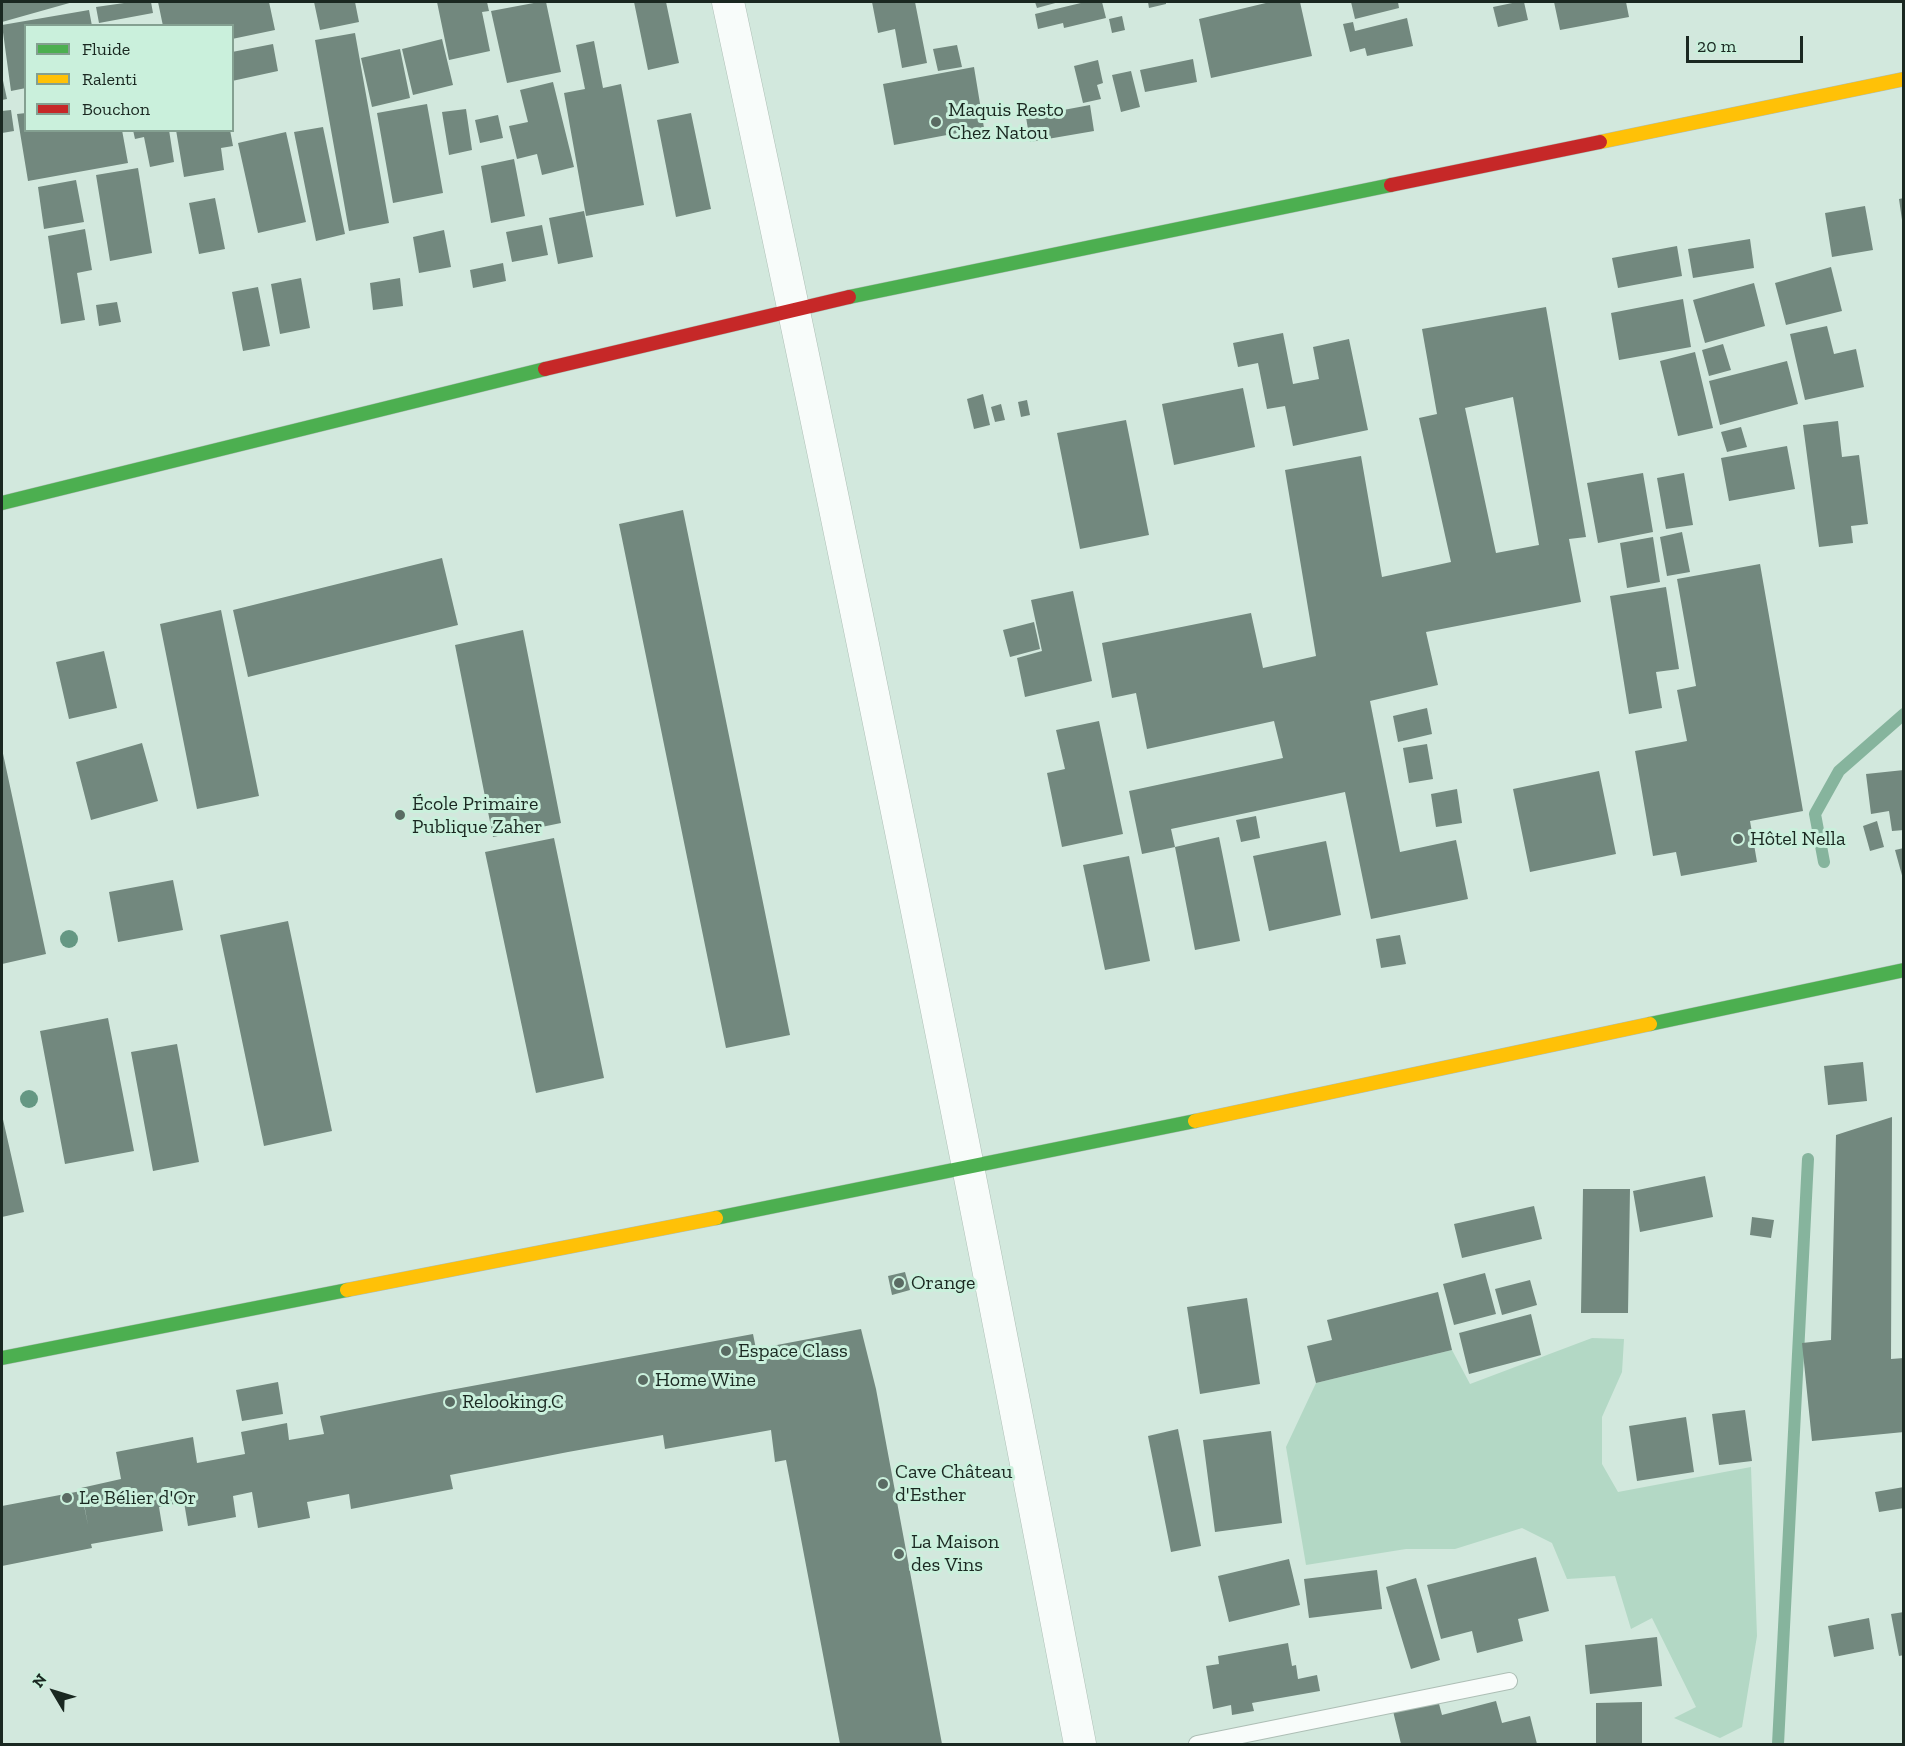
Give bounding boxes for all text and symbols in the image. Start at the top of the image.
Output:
legend [24,24,234,132]
scale bar [1689,24,1806,62]
text: 20 m [1697,35,1736,57]
text: Fluide [82,38,130,60]
text: Ralenti [82,68,137,90]
text: Bouchon [82,98,150,120]
place label: Maquis Resto Chez Natou [948,98,1064,145]
marker: Maquis Resto Chez Natou [929,115,943,129]
place label: École Primaire Publique Zaher [412,792,542,839]
marker: École Primaire Publique Zaher [393,808,407,822]
place label: Hôtel Nella [1750,827,1846,851]
marker: Hôtel Nella [1731,832,1745,846]
place label: Orange [911,1271,975,1295]
marker: Orange [892,1276,906,1290]
place label: Espace Class [738,1339,848,1363]
marker: Espace Class [719,1344,733,1358]
place label: Home Wine [655,1368,756,1392]
marker: Home Wine [636,1373,650,1387]
place label: Relooking.C [462,1390,564,1414]
marker: Relooking.C [443,1395,457,1409]
place label: Cave Château d'Esther [895,1460,1012,1507]
marker: Cave Château d'Esther [876,1477,890,1491]
place label: Le Bélier d'Or [79,1486,196,1510]
marker: Le Bélier d'Or [60,1491,74,1505]
place label: La Maison des Vins [911,1530,999,1577]
marker: La Maison des Vins [892,1547,906,1561]
north arrow [24,1662,84,1722]
text: N [28,1670,51,1691]

